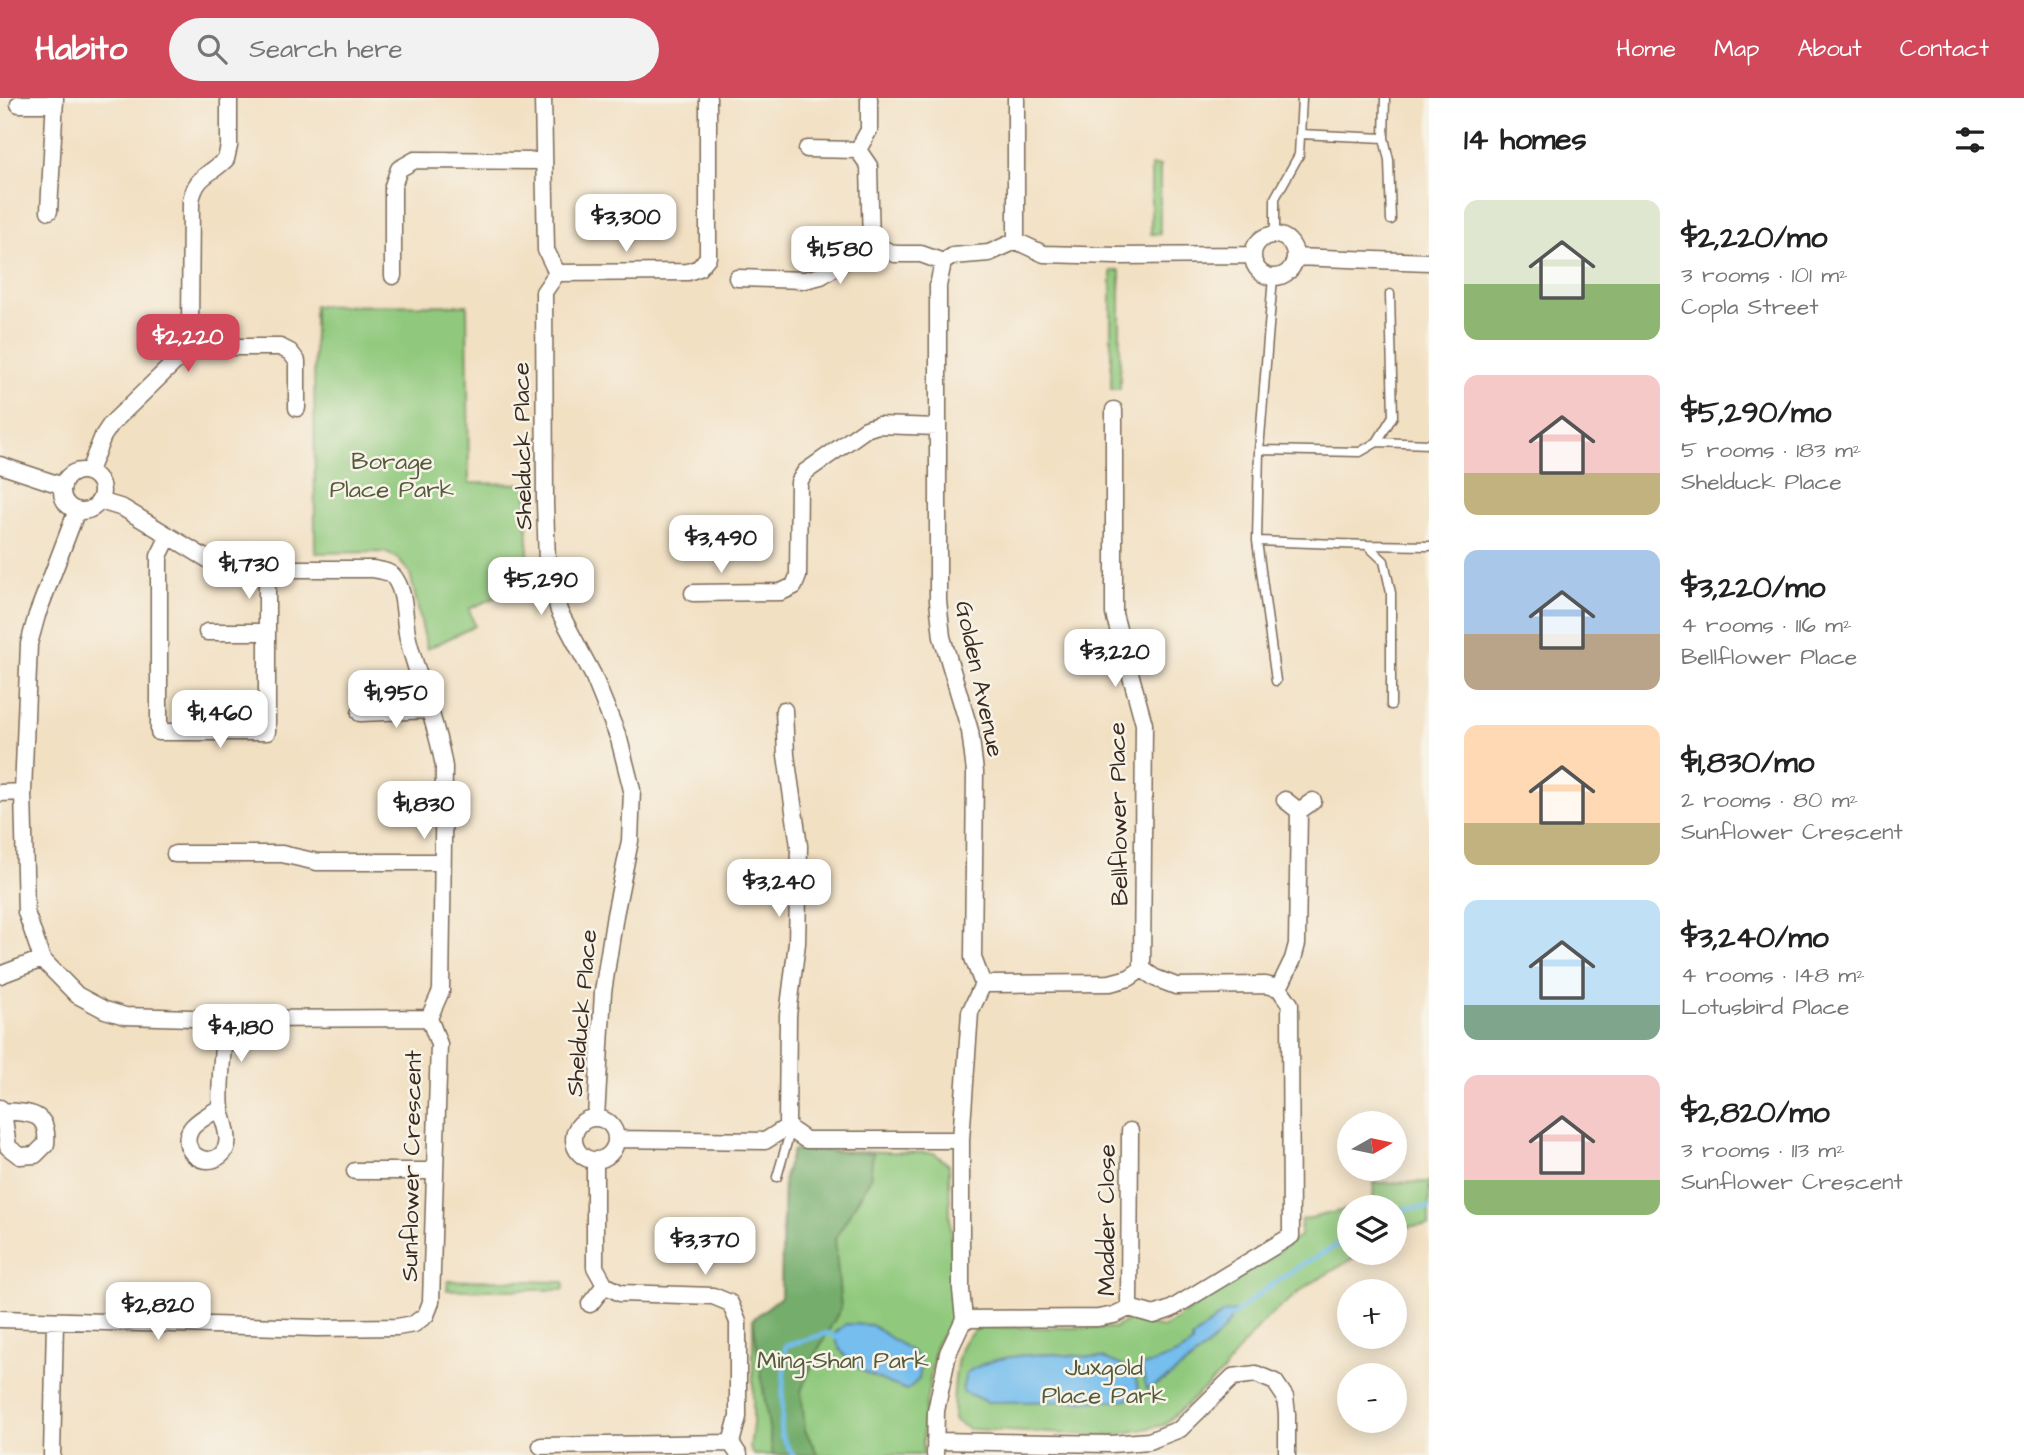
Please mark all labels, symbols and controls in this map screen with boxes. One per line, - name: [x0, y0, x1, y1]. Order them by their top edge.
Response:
- search box: [169, 18, 659, 81]
- text: Habito: [35, 26, 127, 72]
- icon: search: [193, 30, 231, 68]
- text: Search here: [249, 31, 403, 67]
- text: Home: [1616, 32, 1676, 66]
- text: Map: [1714, 32, 1759, 66]
- text: About: [1797, 32, 1862, 66]
- text: Contact: [1900, 32, 1989, 66]
- text: 14 homes: [1464, 119, 1587, 161]
- icon: filters: [1951, 121, 1989, 159]
- pin: $3,300: [569, 194, 683, 254]
- text: $3,300: [591, 201, 661, 233]
- text: $2,220/mo: [1681, 217, 1827, 259]
- pin: $1,580: [783, 226, 897, 286]
- icon: home: [1520, 228, 1604, 312]
- text: $1,580: [807, 233, 873, 265]
- text: 3 rooms · 101 m²: [1681, 259, 1848, 291]
- text: Copla Street: [1681, 291, 1819, 323]
- pin: $2,220: [131, 314, 245, 374]
- text: $2,220: [153, 321, 223, 353]
- street label: Shelduck Place: [505, 362, 541, 530]
- text: $5,290/mo: [1681, 392, 1831, 434]
- icon: home: [1520, 403, 1604, 487]
- text: 5 rooms · 183 m²: [1681, 434, 1861, 466]
- park label: Borage Place Park: [330, 445, 455, 507]
- text: Shelduck Place: [1681, 466, 1842, 498]
- pin: $3,490: [664, 516, 778, 575]
- text: $3,490: [685, 522, 757, 554]
- pin: $1,730: [192, 542, 306, 601]
- text: $1,730: [219, 548, 279, 580]
- pin: $5,290: [484, 558, 598, 617]
- text: $5,290: [504, 564, 578, 596]
- text: $3,220/mo: [1681, 567, 1825, 609]
- icon: home: [1520, 578, 1604, 662]
- street label: Golden Avenue: [946, 598, 1012, 760]
- text: 4 rooms · 116 m²: [1681, 609, 1852, 641]
- pin: $3,220: [1058, 630, 1172, 689]
- text: $3,220: [1080, 636, 1150, 668]
- text: Bellflower Place: [1681, 641, 1857, 673]
- pin: $1,950: [339, 670, 453, 730]
- text: $1,950: [364, 677, 428, 709]
- pin: $1,460: [163, 690, 277, 750]
- text: $1,460: [188, 697, 252, 729]
- street label: Bellflower Place: [1100, 722, 1138, 906]
- text: $1,830/mo: [1681, 742, 1814, 784]
- icon: home: [1520, 753, 1604, 837]
- pin: $1,830: [367, 782, 481, 841]
- text: 2 rooms · 80 m²: [1681, 784, 1858, 816]
- text: $1,830: [394, 788, 454, 820]
- text: Sunflower Crescent: [1681, 816, 1903, 848]
- pin: $3,240: [722, 860, 836, 919]
- text: $3,240: [743, 866, 815, 898]
- text: $3,240/mo: [1681, 917, 1829, 959]
- street label: Shelduck Place: [558, 928, 606, 1098]
- icon: home: [1520, 928, 1604, 1012]
- text: 4 rooms · 148 m²: [1681, 959, 1865, 991]
- text: Lotusbird Place: [1681, 991, 1849, 1023]
- pin: $4,180: [184, 1004, 298, 1064]
- text: $4,180: [209, 1011, 273, 1043]
- street label: Sunflower Crescent: [393, 1050, 431, 1282]
- text: $2,820/mo: [1681, 1092, 1830, 1134]
- icon: home: [1520, 1103, 1604, 1187]
- north arrow: [1337, 1111, 1407, 1181]
- map controls: [1337, 1111, 1407, 1433]
- text: 3 rooms · 113 m²: [1681, 1134, 1845, 1166]
- street label: Madder Close: [1090, 1144, 1124, 1296]
- text: Sunflower Crescent: [1681, 1166, 1903, 1198]
- button: layers: [1337, 1195, 1407, 1265]
- pin: $3,370: [648, 1218, 762, 1277]
- text: $3,370: [671, 1224, 739, 1256]
- button: +: [1337, 1279, 1407, 1349]
- pin: $2,820: [101, 1282, 215, 1342]
- text: $2,820: [122, 1289, 194, 1321]
- park label: Ming-Shan Park: [757, 1344, 929, 1379]
- park label: Juxgold Place Park: [1042, 1351, 1167, 1413]
- button: −: [1337, 1363, 1407, 1433]

